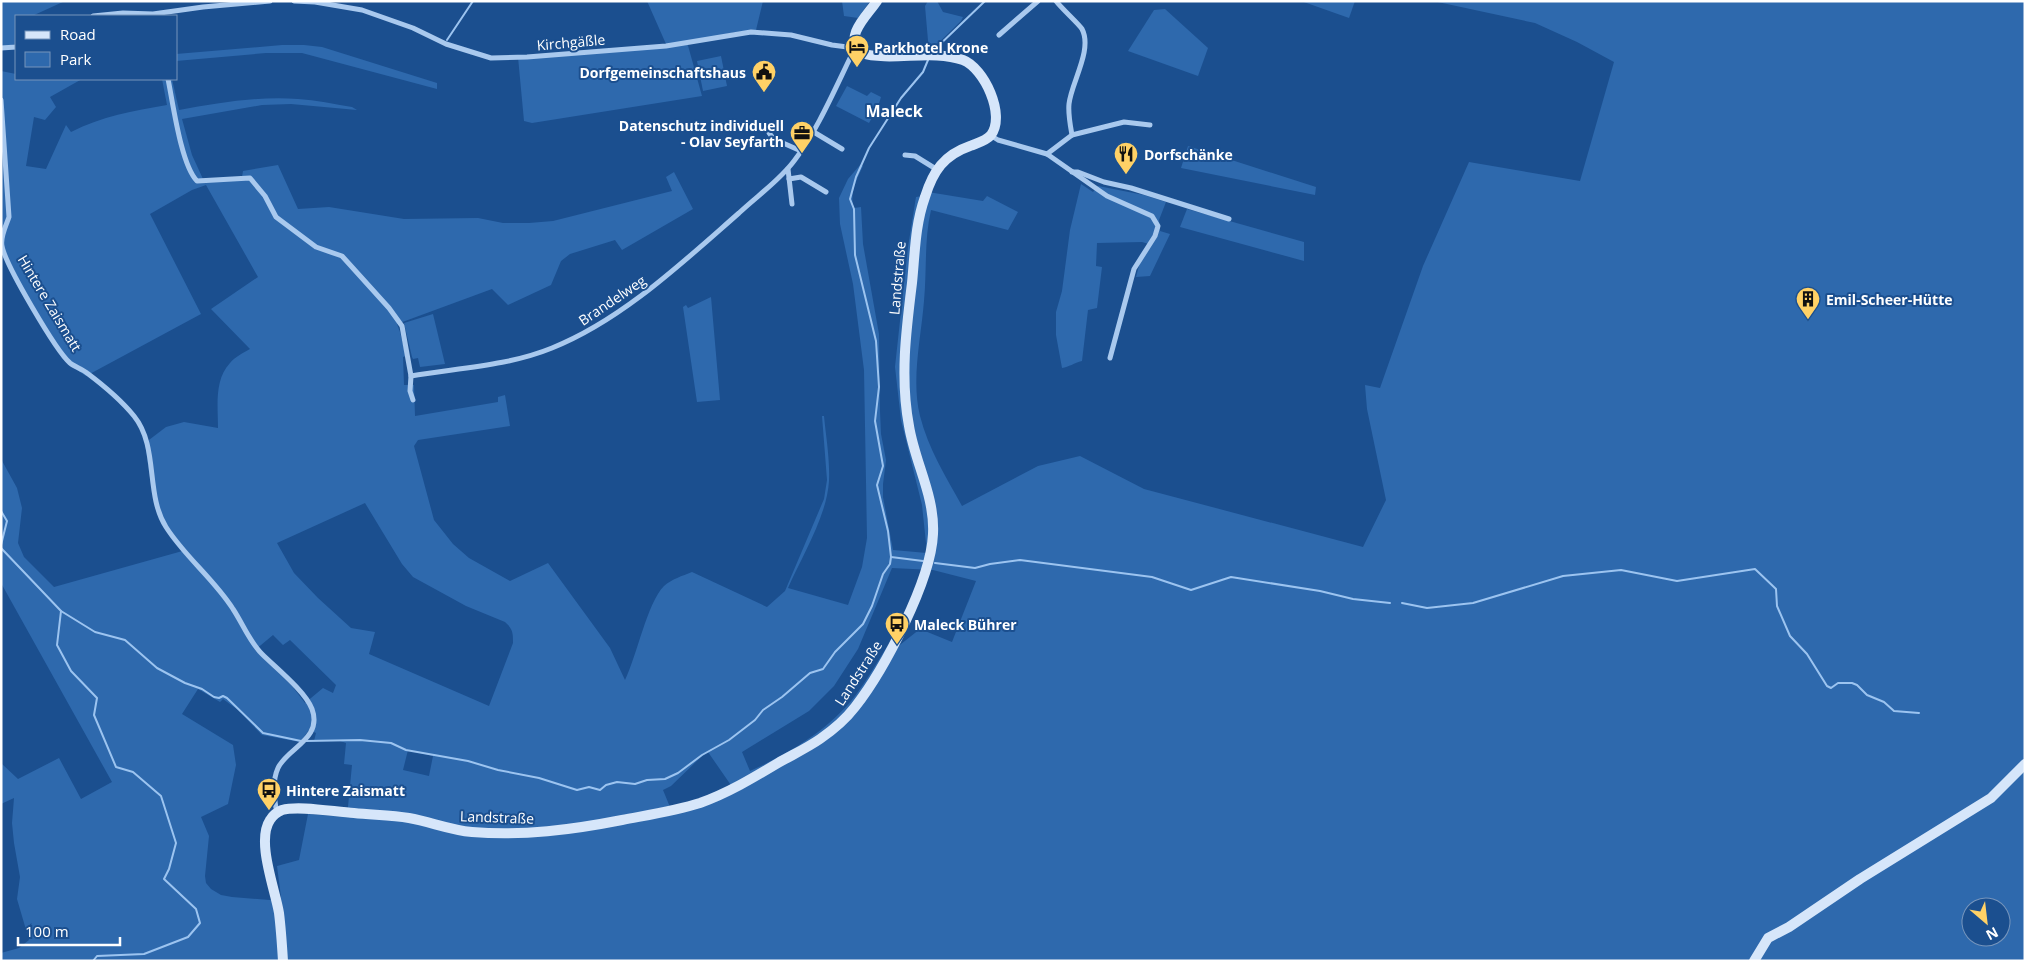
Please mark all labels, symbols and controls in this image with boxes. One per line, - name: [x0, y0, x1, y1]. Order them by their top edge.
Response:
- legend: [15, 15, 178, 80]
- text: Road: [60, 24, 96, 44]
- street label: Kirchgäßle: [536, 30, 606, 54]
- hotel icon: Parkhotel Krone: [844, 34, 870, 68]
- place label: Parkhotel Krone: [874, 38, 988, 57]
- text: Park: [60, 49, 91, 69]
- public building icon: Dorfgemeinschaftshaus: [751, 59, 777, 93]
- place label: Dorfgemeinschaftshaus: [579, 63, 746, 82]
- district label: Maleck: [865, 100, 923, 122]
- place label: Datenschutz individuell - Olav Seyfarth: [619, 116, 784, 151]
- office icon: Datenschutz individuell - Olav Seyfarth: [789, 120, 815, 154]
- restaurant icon: Dorfschänke: [1113, 141, 1139, 175]
- place label: Dorfschänke: [1144, 145, 1233, 164]
- street label: Landstraße: [884, 240, 910, 316]
- street label: Hintere Zaismatt: [14, 251, 86, 355]
- street label: Brandelweg: [575, 270, 650, 330]
- building icon: Emil-Scheer-Hütte: [1795, 286, 1821, 320]
- place label: Emil-Scheer-Hütte: [1826, 290, 1953, 309]
- bus stop icon: Maleck Bührer: [884, 611, 910, 645]
- place label: Maleck Bührer: [914, 615, 1017, 634]
- street label: Landstraße: [830, 637, 886, 709]
- bus stop icon: Hintere Zaismatt: [256, 777, 282, 811]
- place label: Hintere Zaismatt: [286, 781, 405, 800]
- street label: Landstraße: [460, 806, 534, 828]
- north arrow: [1961, 897, 2011, 947]
- scale bar: [18, 914, 120, 946]
- text: 100 m: [25, 921, 69, 941]
- text: N: [1983, 923, 2002, 945]

